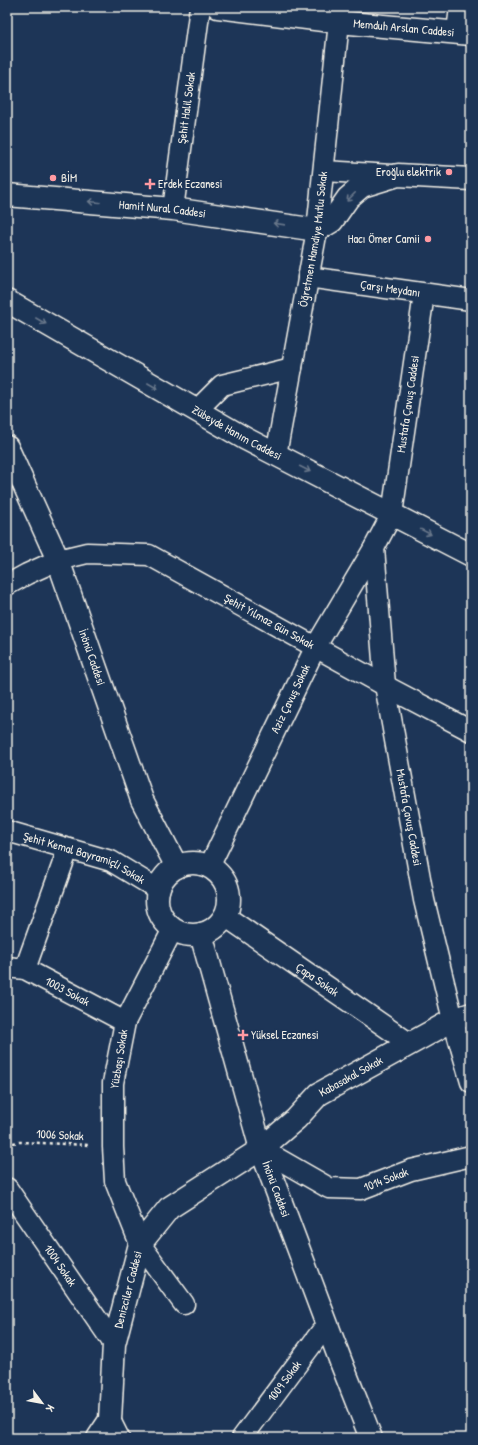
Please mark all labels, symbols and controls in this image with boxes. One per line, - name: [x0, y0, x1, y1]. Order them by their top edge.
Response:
- street label: Memduh Arslan Caddesi: [353, 14, 455, 40]
- street label: Şehit Halil Sokak: [173, 71, 199, 145]
- place label: Eroğlu elektrik: [376, 163, 441, 180]
- marker: Eroğlu elektrik: [444, 167, 454, 177]
- place label: BİM: [61, 169, 77, 186]
- street label: Öğretmen Hamdiye Mutlu Sokak: [294, 170, 331, 308]
- marker: BİM: [48, 173, 58, 183]
- place label: Erdek Eczanesi: [158, 175, 222, 192]
- marker: Erdek Eczanesi: [145, 179, 155, 189]
- one-way arrow: [346, 191, 356, 201]
- street label: Hamit Nural Caddesi: [118, 195, 207, 222]
- one-way arrow: [88, 199, 101, 206]
- one-way arrow: [273, 220, 286, 228]
- place label: Hacı Ömer Camii: [348, 230, 420, 247]
- marker: Hacı Ömer Camii: [423, 234, 433, 244]
- street label: Çarşı Meydanı: [359, 275, 421, 301]
- one-way arrow: [35, 317, 47, 325]
- street label: Mustafa Çavuş Caddesi: [392, 354, 423, 454]
- one-way arrow: [147, 382, 159, 390]
- street label: Zübeyde Hanım Caddesi: [189, 401, 285, 464]
- one-way arrow: [298, 466, 310, 474]
- one-way arrow: [420, 529, 432, 536]
- street label: Şehit Yılmaz Gün Sokak: [221, 589, 318, 653]
- street label: İnönü Caddesi: [75, 626, 110, 688]
- street label: Aziz Çavuş Sokak: [266, 661, 314, 736]
- street label: Mustafa Çavuş Caddesi: [392, 767, 427, 867]
- street label: Şehit Kemal Bayramiçli Sokak: [21, 827, 149, 888]
- street label: Çapa Sokak: [292, 958, 342, 1000]
- street label: 1003 Sokak: [42, 972, 93, 1010]
- place label: Yüksel Eczanesi: [251, 1026, 319, 1043]
- street label: Yüzbaşı Sokak: [105, 1028, 132, 1090]
- marker: Yüksel Eczanesi: [238, 1030, 248, 1040]
- street label: Kabasakal Sokak: [316, 1051, 386, 1101]
- street label: 1006 Sokak: [36, 1125, 84, 1144]
- street label: İnönü Caddesi: [258, 1158, 295, 1219]
- street label: 1014 Sokak: [361, 1163, 410, 1195]
- street label: 1004 Sokak: [40, 1241, 81, 1290]
- street label: Denizciler Caddesi: [109, 1249, 146, 1330]
- street label: 1009 Sokak: [263, 1357, 305, 1405]
- north arrow: [22, 1383, 62, 1423]
- text: K: [43, 1402, 58, 1415]

